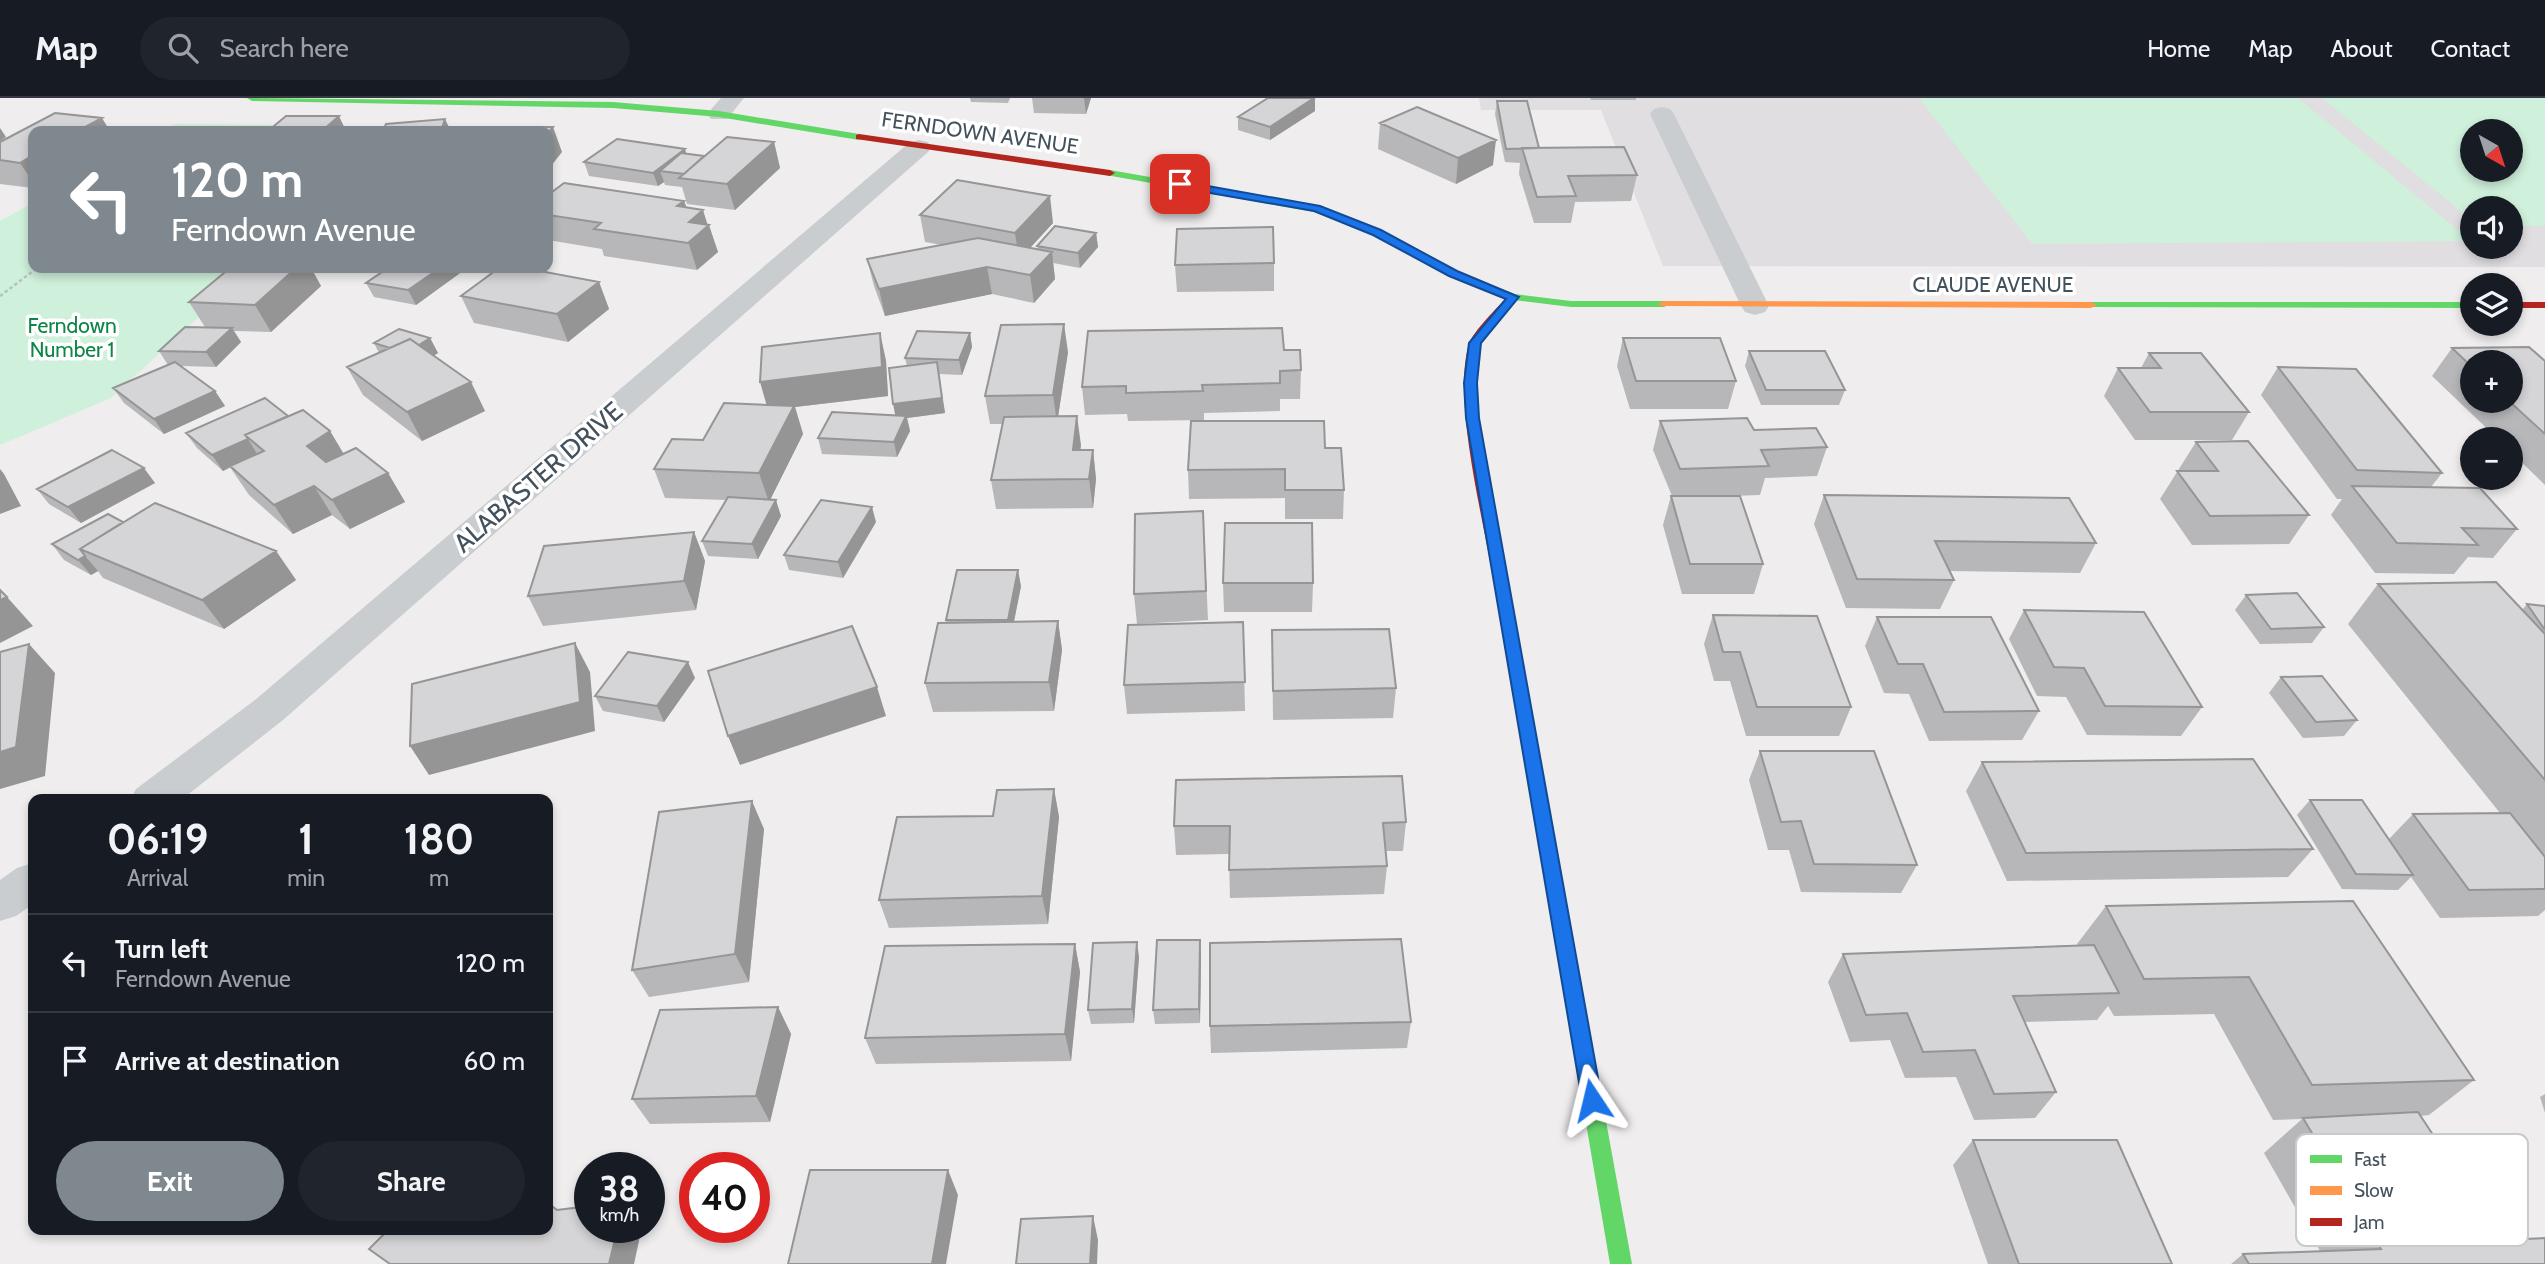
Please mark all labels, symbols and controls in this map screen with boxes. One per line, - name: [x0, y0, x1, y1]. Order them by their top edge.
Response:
- search box: [140, 17, 630, 80]
- text: Map: [35, 28, 98, 68]
- icon: search: [164, 29, 202, 67]
- text: Search here: [220, 32, 349, 64]
- text: Home: [2147, 34, 2210, 63]
- text: Map: [2248, 34, 2293, 63]
- text: About: [2331, 34, 2393, 63]
- text: Contact: [2431, 34, 2510, 63]
- street label: FERNDOWN AVENUE: [880, 106, 1080, 159]
- north arrow: [2460, 119, 2524, 182]
- map controls: [2460, 119, 2523, 490]
- text: 120 m: [171, 150, 303, 209]
- icon: left: [56, 154, 147, 245]
- pin: [1150, 154, 1210, 214]
- icon: arrive: [1161, 165, 1199, 203]
- button: sound: [2460, 196, 2523, 259]
- text: Ferndown Avenue: [171, 210, 416, 249]
- street label: CLAUDE AVENUE: [1913, 272, 2073, 297]
- button: layers: [2460, 273, 2523, 336]
- park label: Ferndown Number 1: [27, 313, 117, 362]
- button: +: [2460, 350, 2523, 413]
- street label: ALABASTER DRIVE: [447, 395, 629, 559]
- button: −: [2460, 427, 2523, 490]
- text: 06:19: [107, 813, 208, 865]
- text: 1: [298, 813, 314, 865]
- text: 180: [404, 813, 474, 865]
- text: Arrival: [127, 864, 188, 892]
- text: min: [287, 864, 325, 892]
- text: m: [429, 864, 449, 892]
- text: Turn left: [115, 933, 208, 965]
- icon: left: [56, 944, 94, 982]
- text: 120 m: [456, 947, 525, 979]
- text: Ferndown Avenue: [115, 965, 291, 993]
- icon: arrive: [56, 1042, 94, 1080]
- text: Arrive at destination: [115, 1045, 340, 1077]
- text: 60 m: [463, 1045, 525, 1077]
- position arrow: [1555, 1063, 1629, 1137]
- legend: [2296, 1134, 2528, 1246]
- button: Exit: [56, 1141, 284, 1221]
- button: Share: [298, 1141, 525, 1221]
- text: Fast: [2354, 1148, 2387, 1171]
- speed limit sign: 40: [679, 1152, 770, 1243]
- text: 38: [599, 1167, 640, 1210]
- text: Slow: [2354, 1179, 2394, 1202]
- text: km/h: [600, 1204, 639, 1226]
- text: Jam: [2353, 1211, 2384, 1234]

